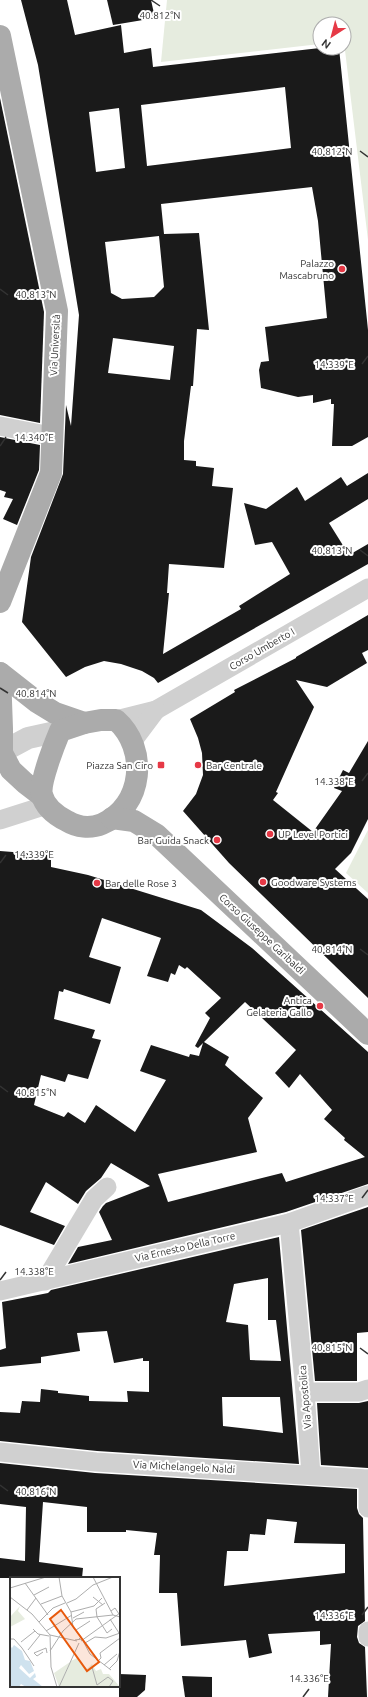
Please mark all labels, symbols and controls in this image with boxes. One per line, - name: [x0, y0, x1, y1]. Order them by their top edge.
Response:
- text: 40.812°N: [139, 10, 181, 21]
- north arrow: [312, 16, 352, 56]
- text: N: [319, 37, 333, 51]
- text: 40.812°N: [311, 146, 353, 157]
- place label: Palazzo Mascabruno: [279, 258, 334, 281]
- marker: Palazzo Mascabruno: [337, 264, 347, 274]
- text: 40.813°N: [15, 289, 57, 300]
- street label: Via Università: [48, 314, 62, 376]
- text: 14.339°E: [314, 359, 354, 370]
- text: 14.340°E: [14, 432, 54, 443]
- text: 40.813°N: [311, 545, 353, 556]
- street label: Corso Umberto I: [227, 626, 297, 672]
- text: 40.814°N: [15, 688, 57, 699]
- place label: Piazza San Ciro: [86, 760, 153, 771]
- marker: Piazza San Ciro: [156, 760, 166, 770]
- marker: Bar Centrale: [193, 760, 203, 770]
- place label: Bar Centrale: [206, 760, 262, 771]
- text: 14.338°E: [314, 776, 354, 787]
- marker: UP Level Portici: [265, 829, 275, 839]
- place label: UP Level Portici: [278, 829, 348, 840]
- place label: Bar Guida Snack: [138, 835, 209, 846]
- marker: Bar Guida Snack: [212, 835, 222, 845]
- text: 14.339°E: [14, 849, 54, 860]
- marker: Goodware Systems: [258, 877, 268, 887]
- place label: Goodware Systems: [271, 877, 356, 888]
- marker: Bar delle Rose 3: [92, 878, 102, 888]
- place label: Bar delle Rose 3: [105, 878, 177, 889]
- street label: Corso Giuseppe Garibaldi: [217, 892, 307, 976]
- text: 40.814°N: [311, 944, 353, 955]
- place label: Antica Gelateria Gallo: [246, 995, 312, 1018]
- marker: Antica Gelateria Gallo: [315, 1001, 325, 1011]
- text: 40.815°N: [15, 1087, 57, 1098]
- text: 14.337°E: [314, 1193, 354, 1204]
- street label: Via Ernesto Della Torre: [134, 1230, 236, 1264]
- text: 14.338°E: [14, 1266, 54, 1277]
- text: 40.815°N: [311, 1342, 353, 1353]
- street label: Via Apostolica: [297, 1365, 313, 1429]
- street label: Via Michelangelo Naldi: [133, 1459, 235, 1475]
- text: 40.816°N: [15, 1486, 57, 1497]
- inset map: [10, 1577, 120, 1687]
- text: 14.336°E: [314, 1610, 354, 1621]
- text: 14.336°E: [289, 1673, 329, 1684]

